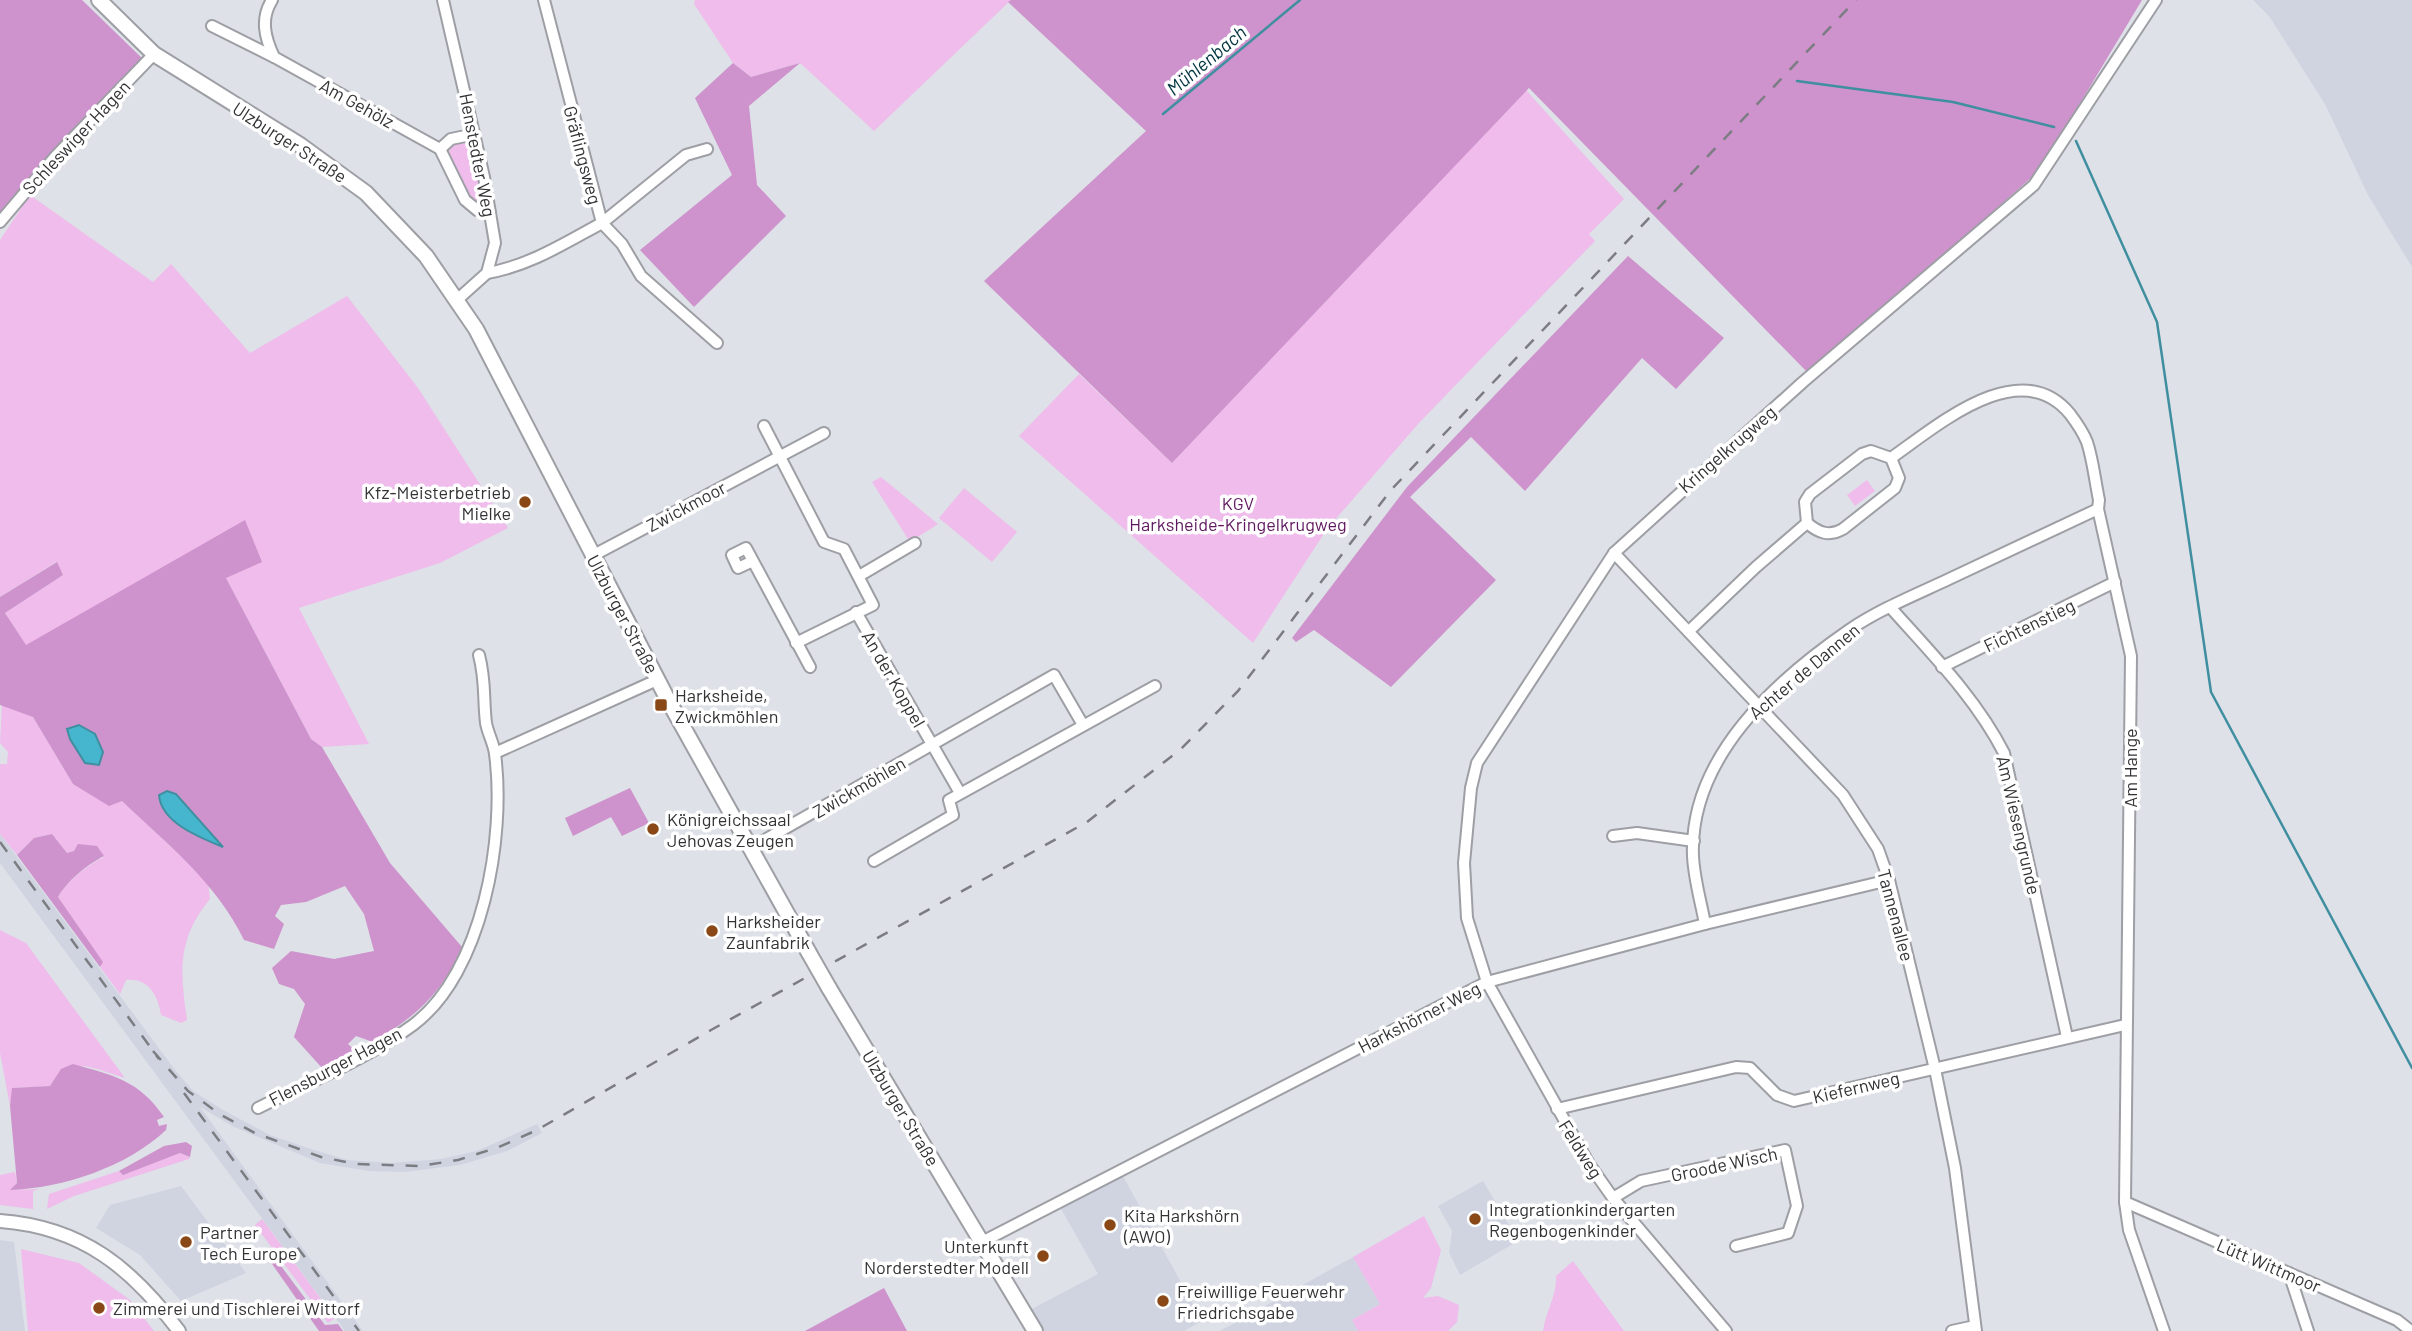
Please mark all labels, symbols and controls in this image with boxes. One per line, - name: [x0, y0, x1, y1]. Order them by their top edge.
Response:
- water label: Mühlenbach: [1162, 20, 1250, 100]
- street label: Am Gehölz: [316, 74, 398, 132]
- street label: Schleswiger Hagen: [17, 75, 135, 199]
- street label: Henstedter Weg: [455, 91, 501, 219]
- street label: Ulzburger Straße: [229, 97, 351, 187]
- street label: Gräflingsweg: [559, 103, 607, 207]
- street label: Kringelkrugweg: [1674, 401, 1780, 497]
- street label: Zwickmoor: [643, 476, 730, 536]
- place label: Kfz-Meisterbetrieb Mielke: [364, 481, 511, 524]
- park label: KGV Harksheide-Kringelkrugweg: [1129, 492, 1347, 535]
- marker: Kfz-Meisterbetrieb Mielke: [517, 494, 533, 510]
- street label: Ulzburger Straße: [582, 551, 664, 677]
- street label: Fichtenstieg: [1980, 594, 2078, 656]
- street label: Achter de Dannen: [1744, 618, 1864, 724]
- street label: An der Koppel: [858, 627, 930, 731]
- place label: Harksheide, Zwickmöhlen: [675, 684, 778, 727]
- marker: Harksheide, Zwickmöhlen: [653, 697, 669, 713]
- street label: Am Hange: [2119, 728, 2141, 808]
- street label: Zwickmöhlen: [809, 752, 909, 822]
- street label: Am Wiesengrunde: [1992, 753, 2046, 897]
- place label: Königreichssaal Jehovas Zeugen: [667, 808, 794, 851]
- marker: Königreichssaal Jehovas Zeugen: [645, 821, 661, 837]
- street label: Tannenallee: [1873, 867, 1919, 963]
- place label: Harksheider Zaunfabrik: [726, 910, 821, 953]
- marker: Harksheider Zaunfabrik: [704, 923, 720, 939]
- street label: Harkshörner Weg: [1354, 977, 1484, 1057]
- street label: Flensburger Hagen: [265, 1022, 405, 1110]
- street label: Ulzburger Straße: [858, 1046, 944, 1170]
- street label: Kiefernweg: [1811, 1066, 1901, 1108]
- street label: Feldweg: [1554, 1116, 1608, 1182]
- street label: Groode Wisch: [1669, 1142, 1779, 1186]
- place label: Integrationkindergarten Regenbogenkinder: [1489, 1198, 1675, 1241]
- place label: Kita Harkshörn (AWO): [1123, 1204, 1240, 1247]
- marker: Integrationkindergarten Regenbogenkinder: [1467, 1211, 1483, 1227]
- marker: Kita Harkshörn (AWO): [1102, 1217, 1118, 1233]
- place label: Partner Tech Europe: [200, 1221, 297, 1264]
- street label: Lütt Wittmoor: [2214, 1233, 2325, 1297]
- marker: Partner Tech Europe: [178, 1234, 194, 1250]
- place label: Unterkunft Norderstedter Modell: [864, 1235, 1029, 1278]
- marker: Unterkunft Norderstedter Modell: [1035, 1248, 1051, 1264]
- place label: Freiwillige Feuerwehr Friedrichsgabe: [1177, 1280, 1345, 1323]
- marker: Freiwillige Feuerwehr Friedrichsgabe: [1155, 1293, 1171, 1309]
- place label: Zimmerei und Tischlerei Wittorf: [113, 1297, 360, 1319]
- marker: Zimmerei und Tischlerei Wittorf: [91, 1300, 107, 1316]

